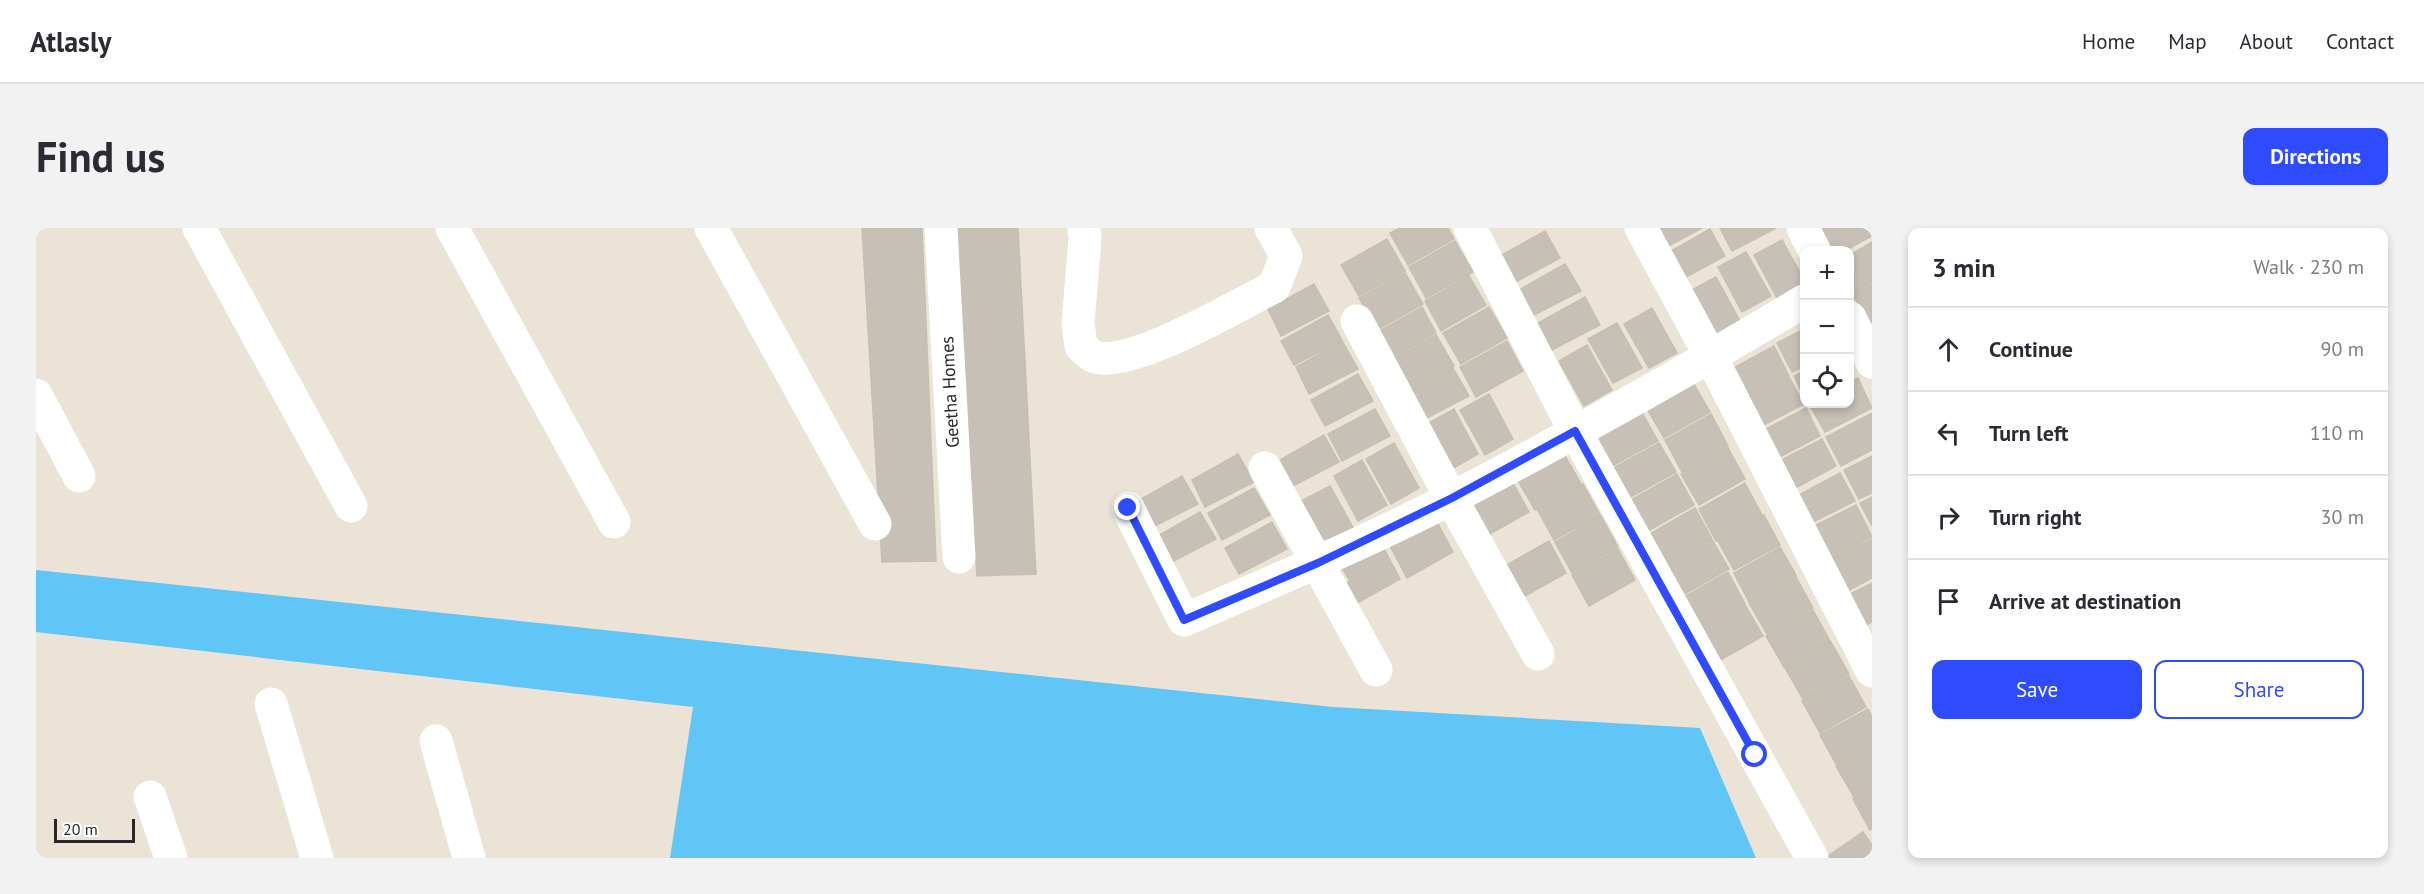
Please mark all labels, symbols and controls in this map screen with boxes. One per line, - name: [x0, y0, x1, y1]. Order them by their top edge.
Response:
- text: Atlasly: [30, 23, 112, 60]
- text: Home: [2082, 28, 2135, 55]
- text: Map: [2168, 28, 2207, 55]
- text: About: [2240, 28, 2293, 55]
- text: Contact: [2326, 28, 2394, 55]
- button: Directions: [2243, 128, 2388, 185]
- text: Find us: [36, 129, 165, 184]
- map controls: [1800, 246, 1854, 408]
- button: +: [1800, 246, 1854, 300]
- text: 3 min: [1932, 251, 1995, 284]
- text: Walk · 230 m: [2253, 254, 2364, 280]
- button: −: [1800, 300, 1854, 354]
- icon: ahead: [1932, 333, 1965, 366]
- text: Continue: [1989, 335, 2073, 363]
- street label: Geetha Homes: [935, 336, 964, 448]
- text: 90 m: [2321, 336, 2364, 362]
- button: locate: [1800, 354, 1854, 408]
- icon: left: [1932, 417, 1965, 450]
- text: Turn left: [1989, 419, 2069, 447]
- text: 110 m: [2310, 420, 2364, 446]
- route end: [1114, 494, 1140, 520]
- icon: right: [1932, 501, 1965, 534]
- text: Turn right: [1989, 503, 2081, 531]
- text: 30 m: [2321, 504, 2364, 530]
- icon: arrive: [1932, 585, 1965, 618]
- text: Arrive at destination: [1989, 587, 2181, 615]
- button: Save: [1932, 660, 2142, 719]
- button: Share: [2154, 660, 2364, 719]
- route start: [1741, 741, 1767, 767]
- scale bar: [54, 816, 135, 844]
- text: 20 m: [63, 819, 98, 839]

